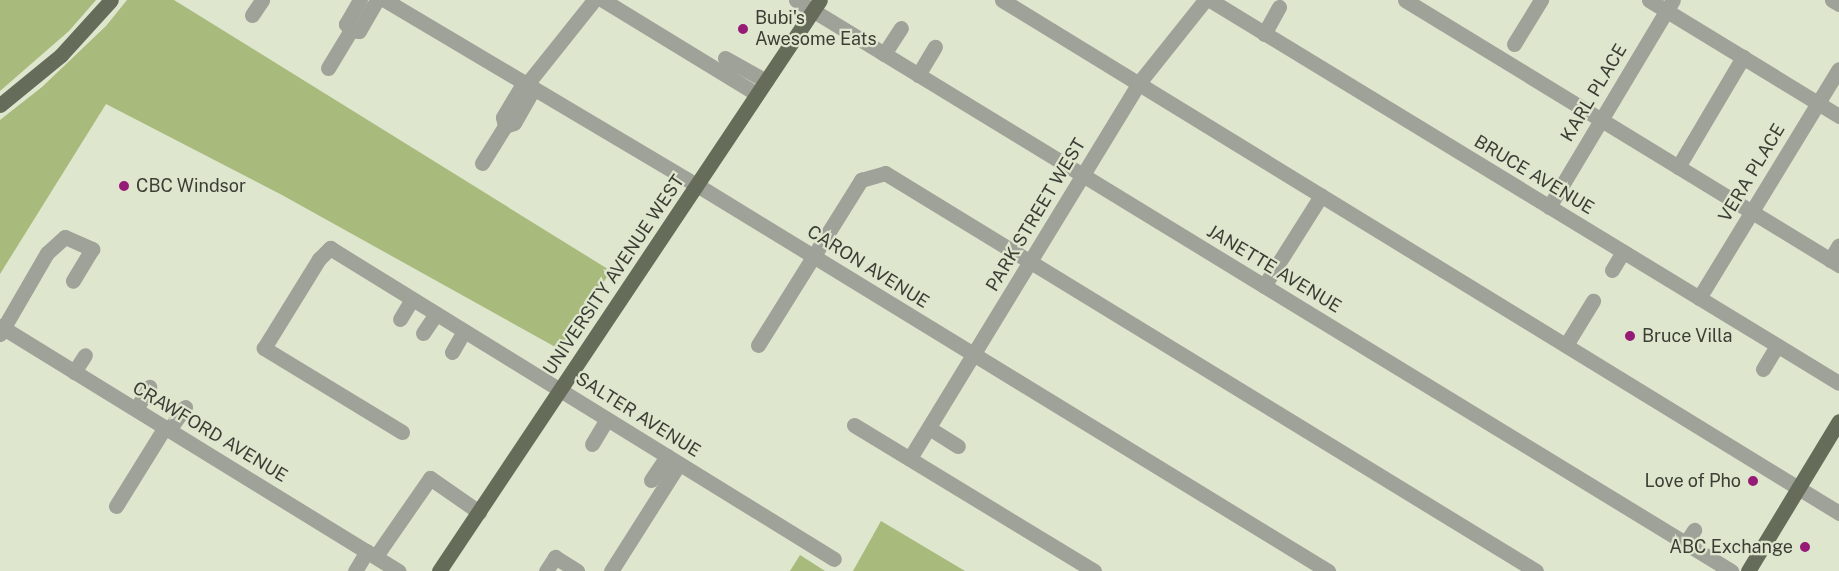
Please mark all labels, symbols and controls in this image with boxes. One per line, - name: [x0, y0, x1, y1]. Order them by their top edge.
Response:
- place label: Bubi's Awesome Eats: [755, 8, 877, 50]
- marker: Bubi's Awesome Eats: [736, 22, 750, 36]
- street label: KARL PLACE: [1556, 40, 1632, 146]
- street label: VERA PLACE: [1714, 120, 1790, 226]
- street label: BRUCE AVENUE: [1470, 131, 1598, 219]
- street label: PARK STREET WEST: [982, 134, 1090, 296]
- street label: UNIVERSITY AVENUE WEST: [539, 171, 689, 379]
- place label: CBC Windsor: [136, 175, 246, 197]
- marker: CBC Windsor: [117, 179, 131, 193]
- street label: JANETTE AVENUE: [1203, 220, 1345, 318]
- street label: CARON AVENUE: [803, 221, 933, 313]
- place label: Bruce Villa: [1642, 325, 1733, 347]
- marker: Bruce Villa: [1623, 329, 1637, 343]
- street label: SALTER AVENUE: [572, 368, 704, 462]
- street label: CRAWFORD AVENUE: [129, 377, 291, 487]
- place label: Love of Pho: [1644, 470, 1741, 492]
- marker: Love of Pho: [1746, 474, 1760, 488]
- place label: ABC Exchange: [1669, 536, 1793, 558]
- marker: ABC Exchange: [1798, 540, 1812, 554]

